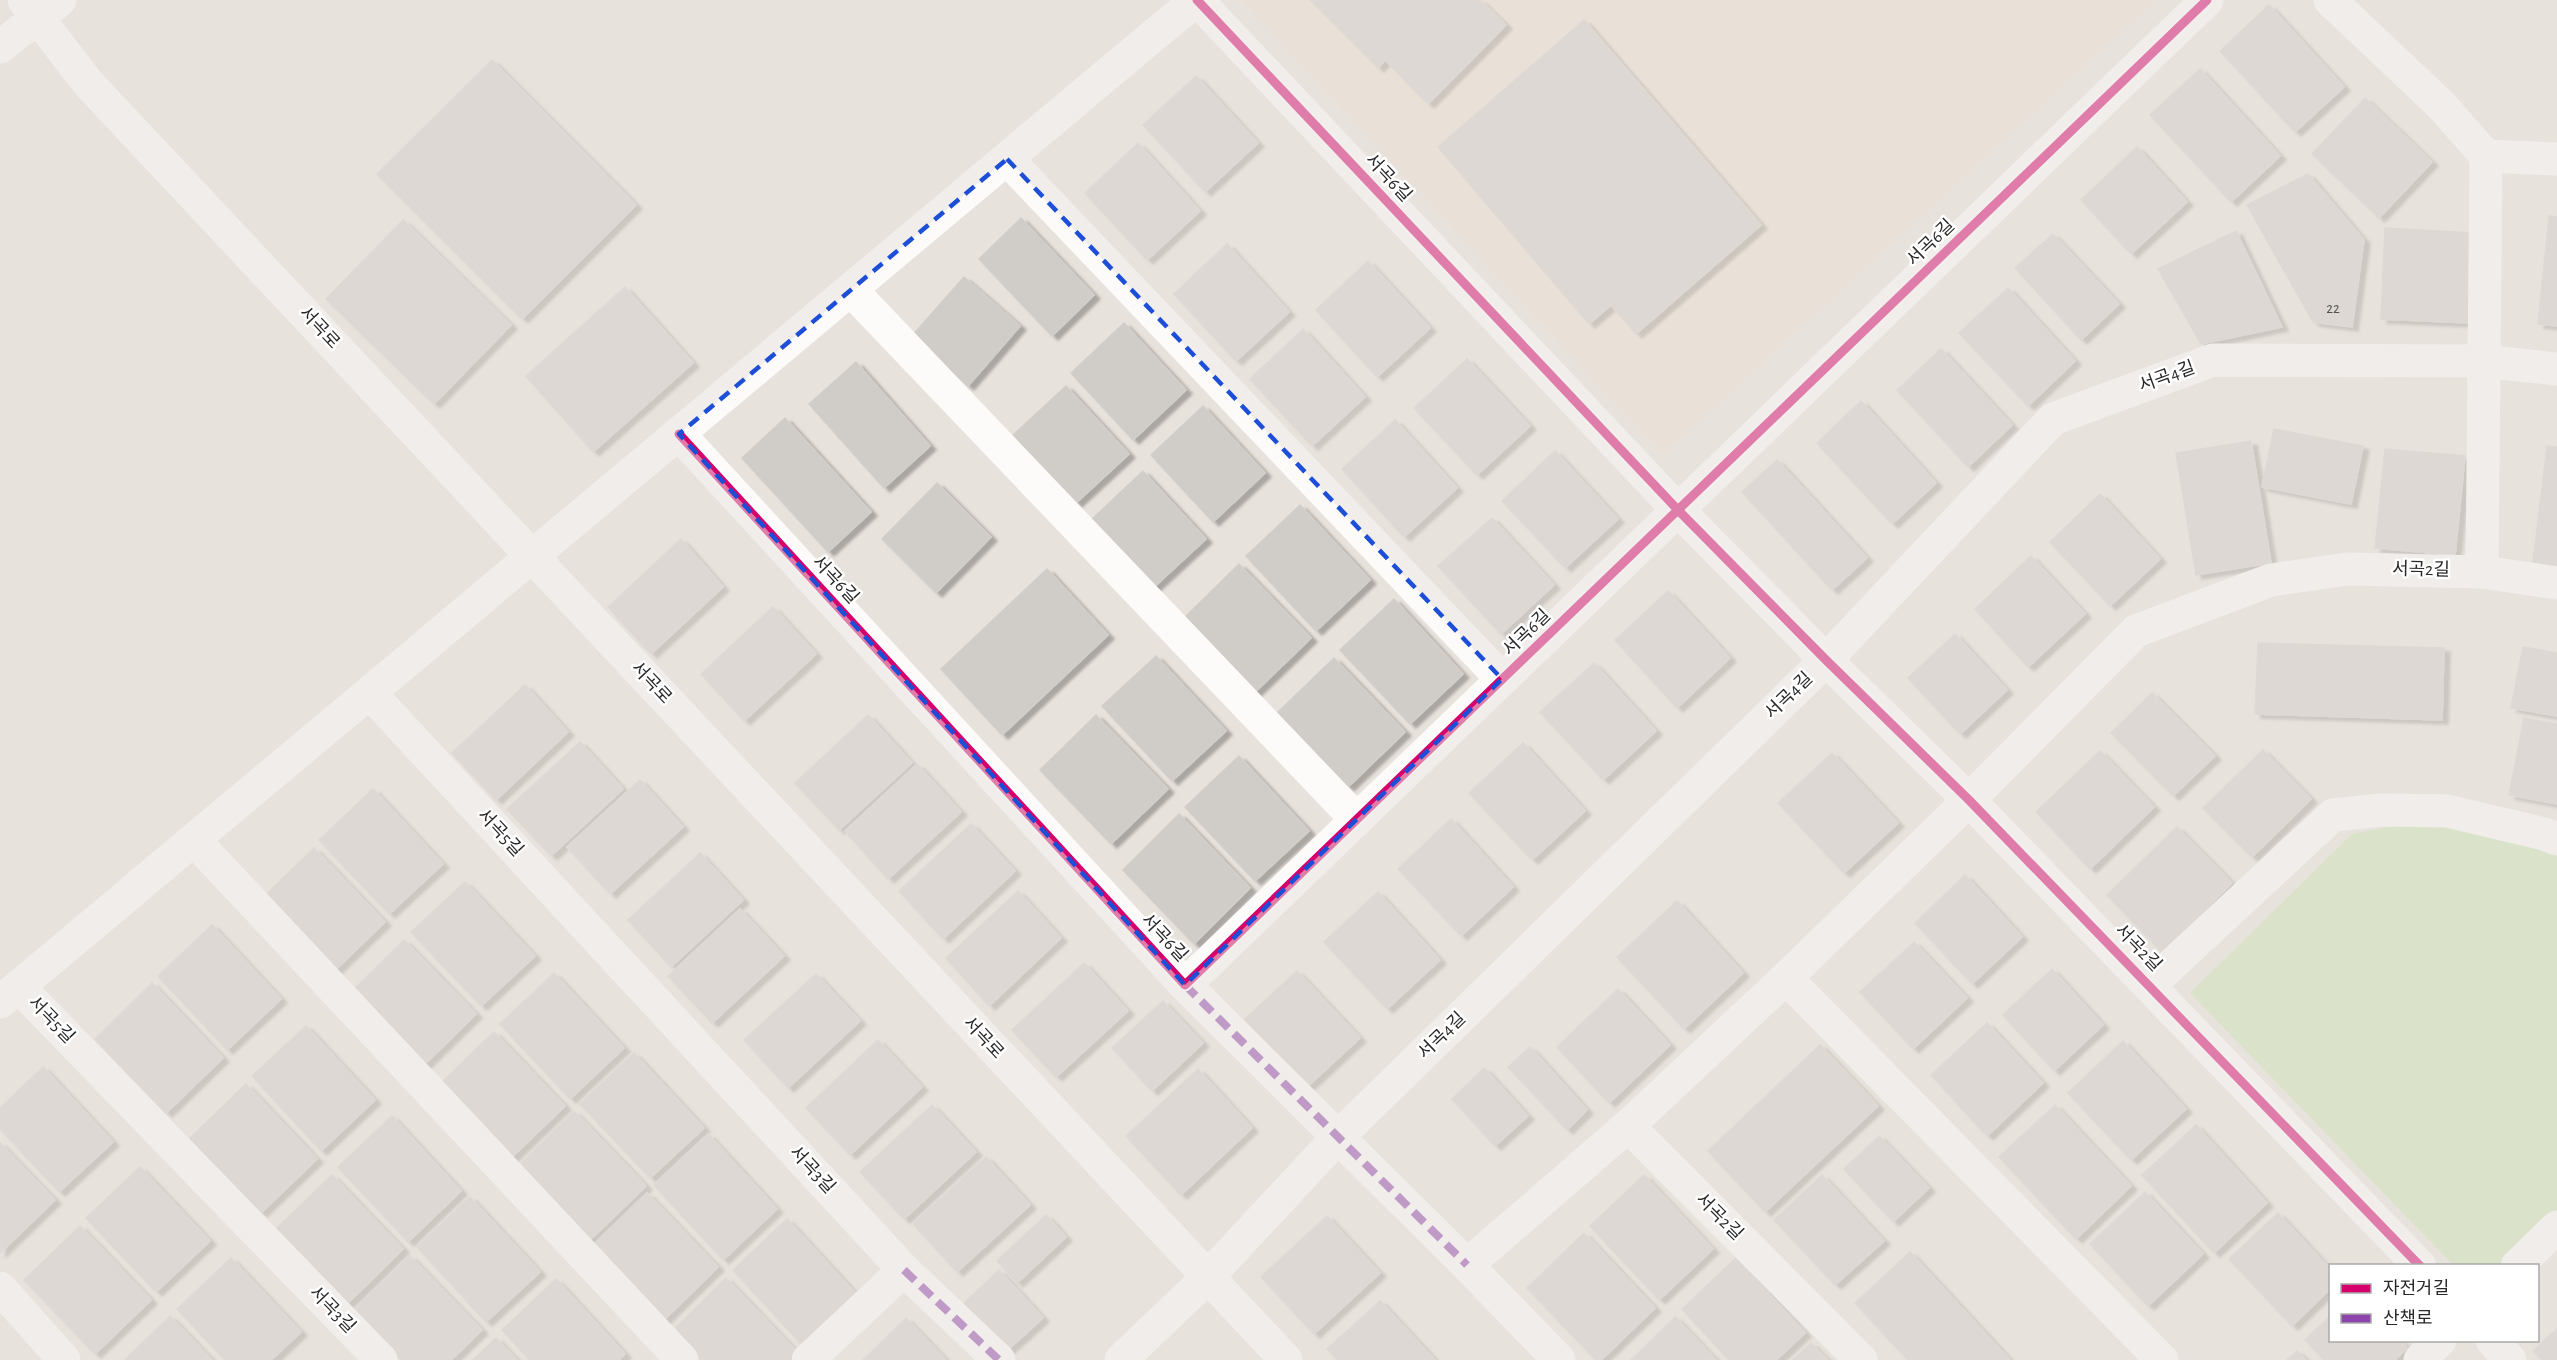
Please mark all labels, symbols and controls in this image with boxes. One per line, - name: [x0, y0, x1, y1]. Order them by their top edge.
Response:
- street label: 서곡6길: [1362, 150, 1415, 205]
- street label: 서곡6길: [1903, 216, 1958, 270]
- house number: 22: [2326, 301, 2340, 316]
- street label: 서곡로: [295, 303, 343, 352]
- street label: 서곡4길: [2136, 358, 2197, 395]
- street label: 서곡6길: [809, 552, 862, 607]
- street label: 서곡2길: [2392, 559, 2450, 580]
- street label: 서곡6길: [1499, 606, 1554, 660]
- street label: 서곡로: [627, 658, 675, 707]
- street label: 서곡4길: [1761, 669, 1816, 723]
- street label: 서곡5길: [474, 805, 527, 860]
- street label: 서곡6길: [1138, 910, 1191, 965]
- street label: 서곡2길: [2111, 920, 2165, 975]
- street label: 서곡5길: [25, 992, 78, 1047]
- street label: 서곡4길: [1414, 1009, 1469, 1063]
- street label: 서곡로: [959, 1013, 1007, 1062]
- street label: 서곡3길: [786, 1142, 839, 1197]
- street label: 서곡2길: [1692, 1189, 1747, 1244]
- legend: [2329, 1264, 2539, 1342]
- text: 자전거길: [2383, 1279, 2449, 1298]
- street label: 서곡3길: [306, 1283, 359, 1337]
- text: 산책로: [2383, 1309, 2433, 1328]

